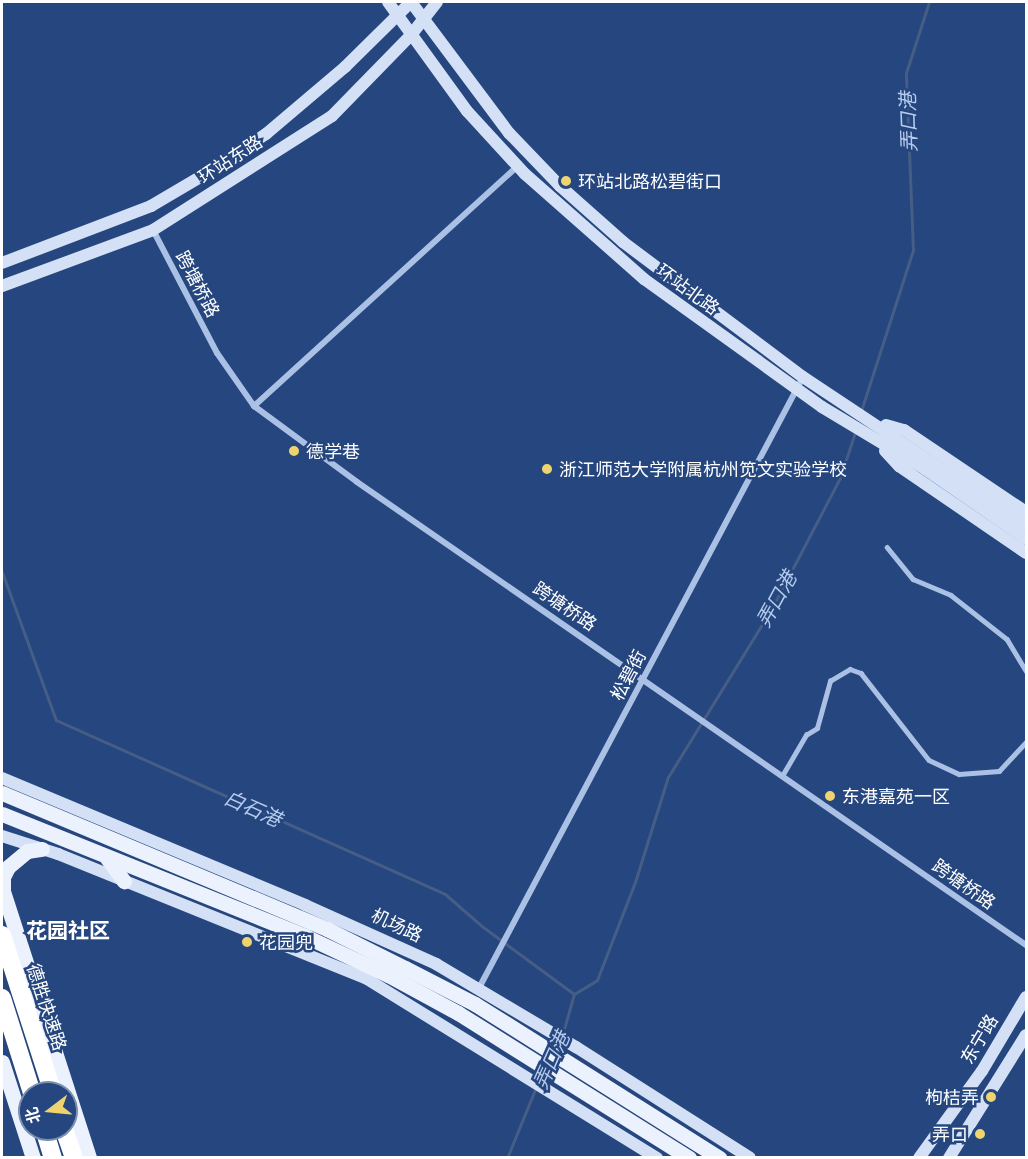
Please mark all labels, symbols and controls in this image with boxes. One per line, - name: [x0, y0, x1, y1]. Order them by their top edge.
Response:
- water label: 弄口港: [895, 92, 921, 152]
- street label: 环站东路: [194, 130, 266, 188]
- place label: 环站北路松碧街口: [578, 170, 722, 192]
- marker: 环站北路松碧街口: [559, 174, 573, 188]
- street label: 跨塘桥路: [172, 247, 224, 321]
- street label: 环站北路: [653, 259, 723, 319]
- place label: 德学巷: [306, 440, 360, 462]
- marker: 德学巷: [287, 444, 301, 458]
- place label: 浙江师范大学附属杭州笕文实验学校: [559, 458, 847, 480]
- marker: 浙江师范大学附属杭州笕文实验学校: [540, 462, 554, 476]
- water label: 弄口港: [751, 567, 801, 631]
- street label: 跨塘桥路: [529, 577, 601, 635]
- street label: 松碧街: [606, 646, 650, 704]
- water label: 白石港: [221, 785, 285, 831]
- place label: 东港嘉苑一区: [842, 785, 950, 807]
- marker: 东港嘉苑一区: [823, 789, 837, 803]
- street label: 跨塘桥路: [928, 855, 1000, 913]
- street label: 机场路: [368, 904, 426, 946]
- district label: 花园社区: [26, 917, 110, 943]
- place label: 花园兜: [259, 931, 313, 953]
- marker: 花园兜: [240, 935, 254, 949]
- street label: 德胜快速路: [23, 961, 71, 1053]
- street label: 东宁路: [956, 1010, 1002, 1068]
- water label: 弄口港: [528, 1028, 574, 1092]
- north arrow: [18, 1081, 78, 1141]
- place label: 枸桔弄: [925, 1086, 979, 1108]
- marker: 枸桔弄: [984, 1090, 998, 1104]
- text: 北: [21, 1105, 43, 1126]
- place label: 弄口: [932, 1123, 968, 1145]
- marker: 弄口: [973, 1127, 987, 1141]

